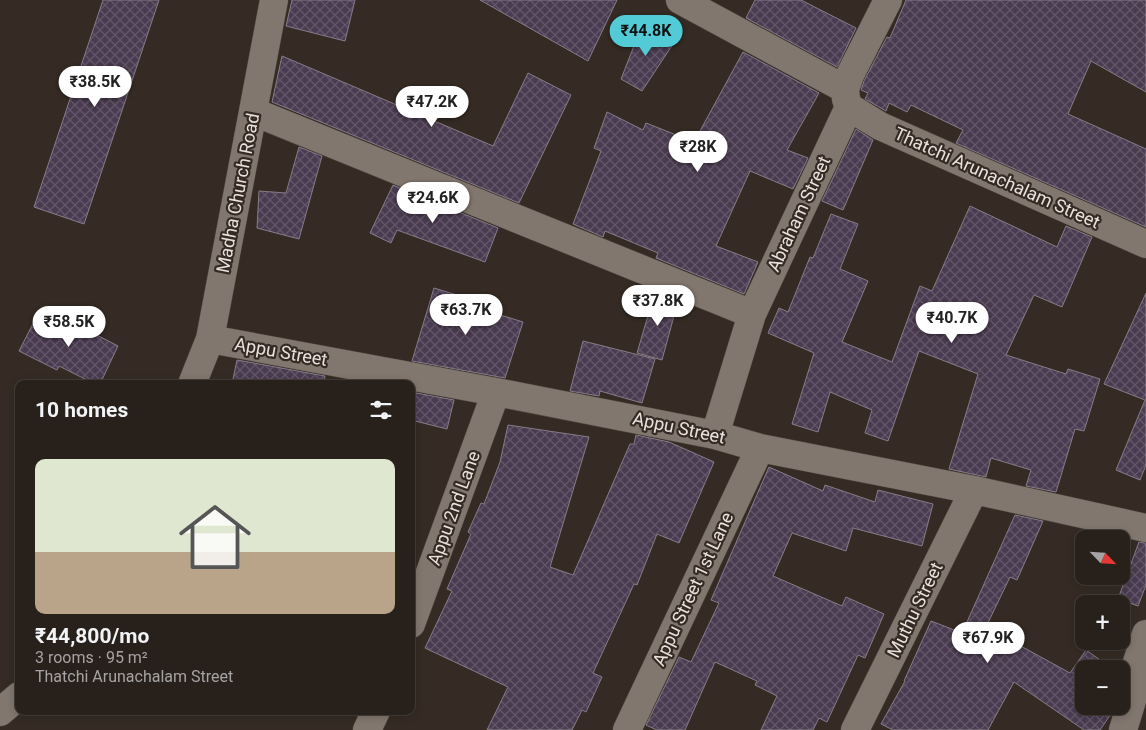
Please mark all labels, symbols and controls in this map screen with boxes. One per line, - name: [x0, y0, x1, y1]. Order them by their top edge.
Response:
- pin: ₹44.8K: [605, 15, 687, 57]
- text: ₹44.8K: [621, 21, 671, 40]
- pin: ₹38.5K: [54, 66, 136, 108]
- text: ₹38.5K: [70, 72, 120, 91]
- pin: ₹47.2K: [391, 86, 473, 128]
- text: ₹47.2K: [407, 92, 457, 111]
- street label: Madha Church Road: [212, 111, 263, 275]
- street label: Thatchi Arunachalam Street: [891, 123, 1103, 233]
- pin: ₹28K: [668, 130, 728, 173]
- text: ₹28K: [680, 137, 716, 156]
- street label: Abraham Street: [763, 153, 834, 275]
- pin: ₹24.6K: [392, 182, 474, 224]
- text: ₹24.6K: [408, 188, 458, 207]
- pin: ₹37.8K: [617, 284, 699, 327]
- text: ₹37.8K: [633, 291, 683, 310]
- pin: ₹63.7K: [425, 294, 507, 336]
- text: ₹63.7K: [441, 300, 491, 319]
- pin: ₹40.7K: [911, 302, 993, 344]
- pin: ₹58.5K: [28, 306, 110, 348]
- text: ₹40.7K: [927, 308, 977, 327]
- text: ₹58.5K: [44, 312, 94, 331]
- street label: Appu Street: [233, 333, 329, 370]
- icon: filters: [367, 396, 395, 424]
- text: 10 homes: [35, 398, 128, 422]
- street label: Appu Street: [631, 407, 727, 448]
- street label: Appu 2nd Lane: [423, 448, 484, 568]
- icon: home: [170, 492, 260, 582]
- street label: Appu Street 1st Lane: [648, 509, 737, 669]
- north arrow: [1075, 530, 1130, 585]
- map controls: [1075, 530, 1130, 715]
- street label: Muthu Street: [882, 559, 947, 661]
- button: +: [1075, 595, 1130, 650]
- pin: ₹67.9K: [947, 622, 1029, 664]
- text: ₹44,800/mo: [35, 624, 149, 648]
- text: ₹67.9K: [963, 628, 1013, 647]
- text: 3 rooms · 95 m²: [35, 648, 148, 667]
- button: −: [1075, 660, 1130, 715]
- text: Thatchi Arunachalam Street: [35, 667, 233, 686]

